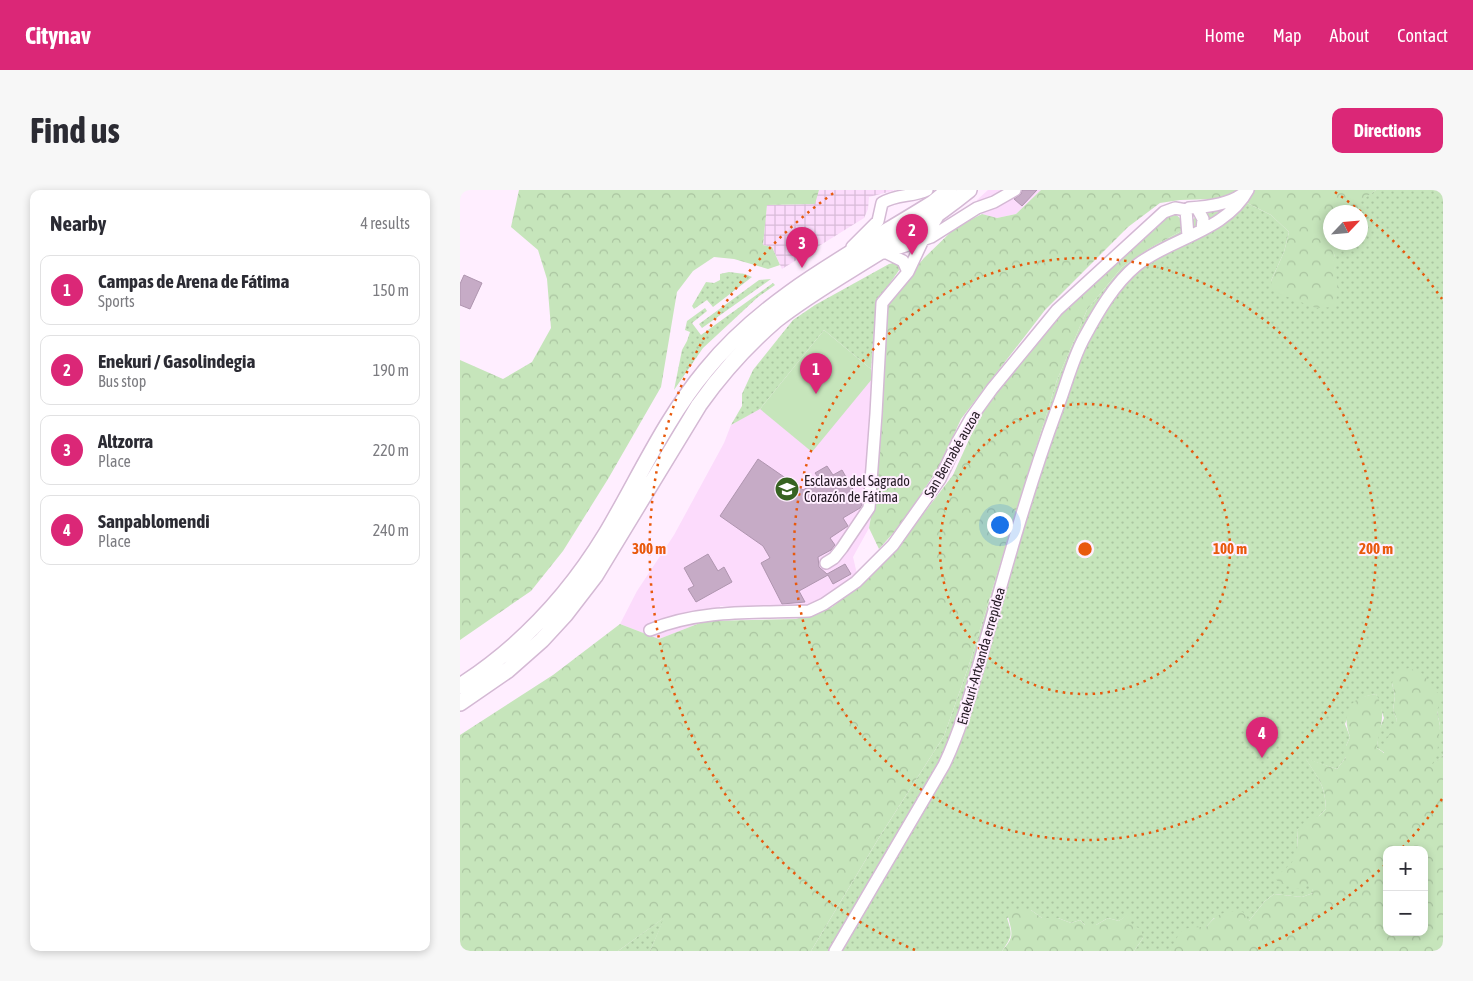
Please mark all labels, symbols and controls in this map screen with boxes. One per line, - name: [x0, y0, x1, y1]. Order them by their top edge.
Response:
- text: Citynav: [25, 22, 91, 49]
- text: Home: [1205, 25, 1245, 46]
- text: Map: [1273, 25, 1302, 46]
- text: About: [1330, 25, 1369, 46]
- text: Contact: [1397, 25, 1448, 46]
- button: Directions: [1332, 108, 1443, 153]
- text: Find us: [30, 110, 120, 150]
- north arrow: [1323, 205, 1368, 250]
- text: Nearby: [50, 211, 106, 235]
- text: 4 results: [360, 214, 410, 232]
- pin: 2: [896, 214, 928, 255]
- pin: 3: [786, 227, 818, 268]
- text: Campas de Arena de Fátima: [98, 270, 289, 292]
- text: 1: [63, 281, 71, 299]
- text: 150 m: [373, 281, 409, 299]
- text: Sports: [98, 292, 135, 310]
- text: Enekuri / Gasolindegia: [98, 350, 255, 372]
- pin: 1: [800, 353, 832, 394]
- text: 2: [63, 361, 71, 379]
- text: 190 m: [373, 361, 409, 379]
- text: Bus stop: [98, 372, 146, 390]
- street label: San Bernabé auzoa: [921, 408, 983, 500]
- text: Altzorra: [98, 430, 153, 452]
- text: 3: [63, 441, 71, 459]
- text: 220 m: [373, 441, 409, 459]
- text: Place: [98, 452, 131, 470]
- place label: Esclavas del Sagrado Corazón de Fátima: [804, 473, 910, 505]
- school or university icon: Esclavas del Sagrado Corazón de Fátima: [774, 476, 800, 502]
- text: Sanpablomendi: [98, 510, 210, 532]
- your location: [987, 512, 1013, 538]
- text: 4: [63, 521, 71, 539]
- text: 240 m: [373, 521, 409, 539]
- text: Place: [98, 532, 131, 550]
- text: 300 m: [632, 540, 666, 557]
- centre of rings: [1076, 540, 1094, 558]
- text: 100 m: [1213, 540, 1247, 557]
- text: 200 m: [1359, 540, 1393, 557]
- street label: Enekuri-Artxanda errepidea: [954, 585, 1008, 727]
- pin: 4: [1246, 717, 1278, 758]
- map controls: [1383, 846, 1428, 936]
- button: +: [1383, 846, 1428, 891]
- button: −: [1383, 891, 1428, 936]

